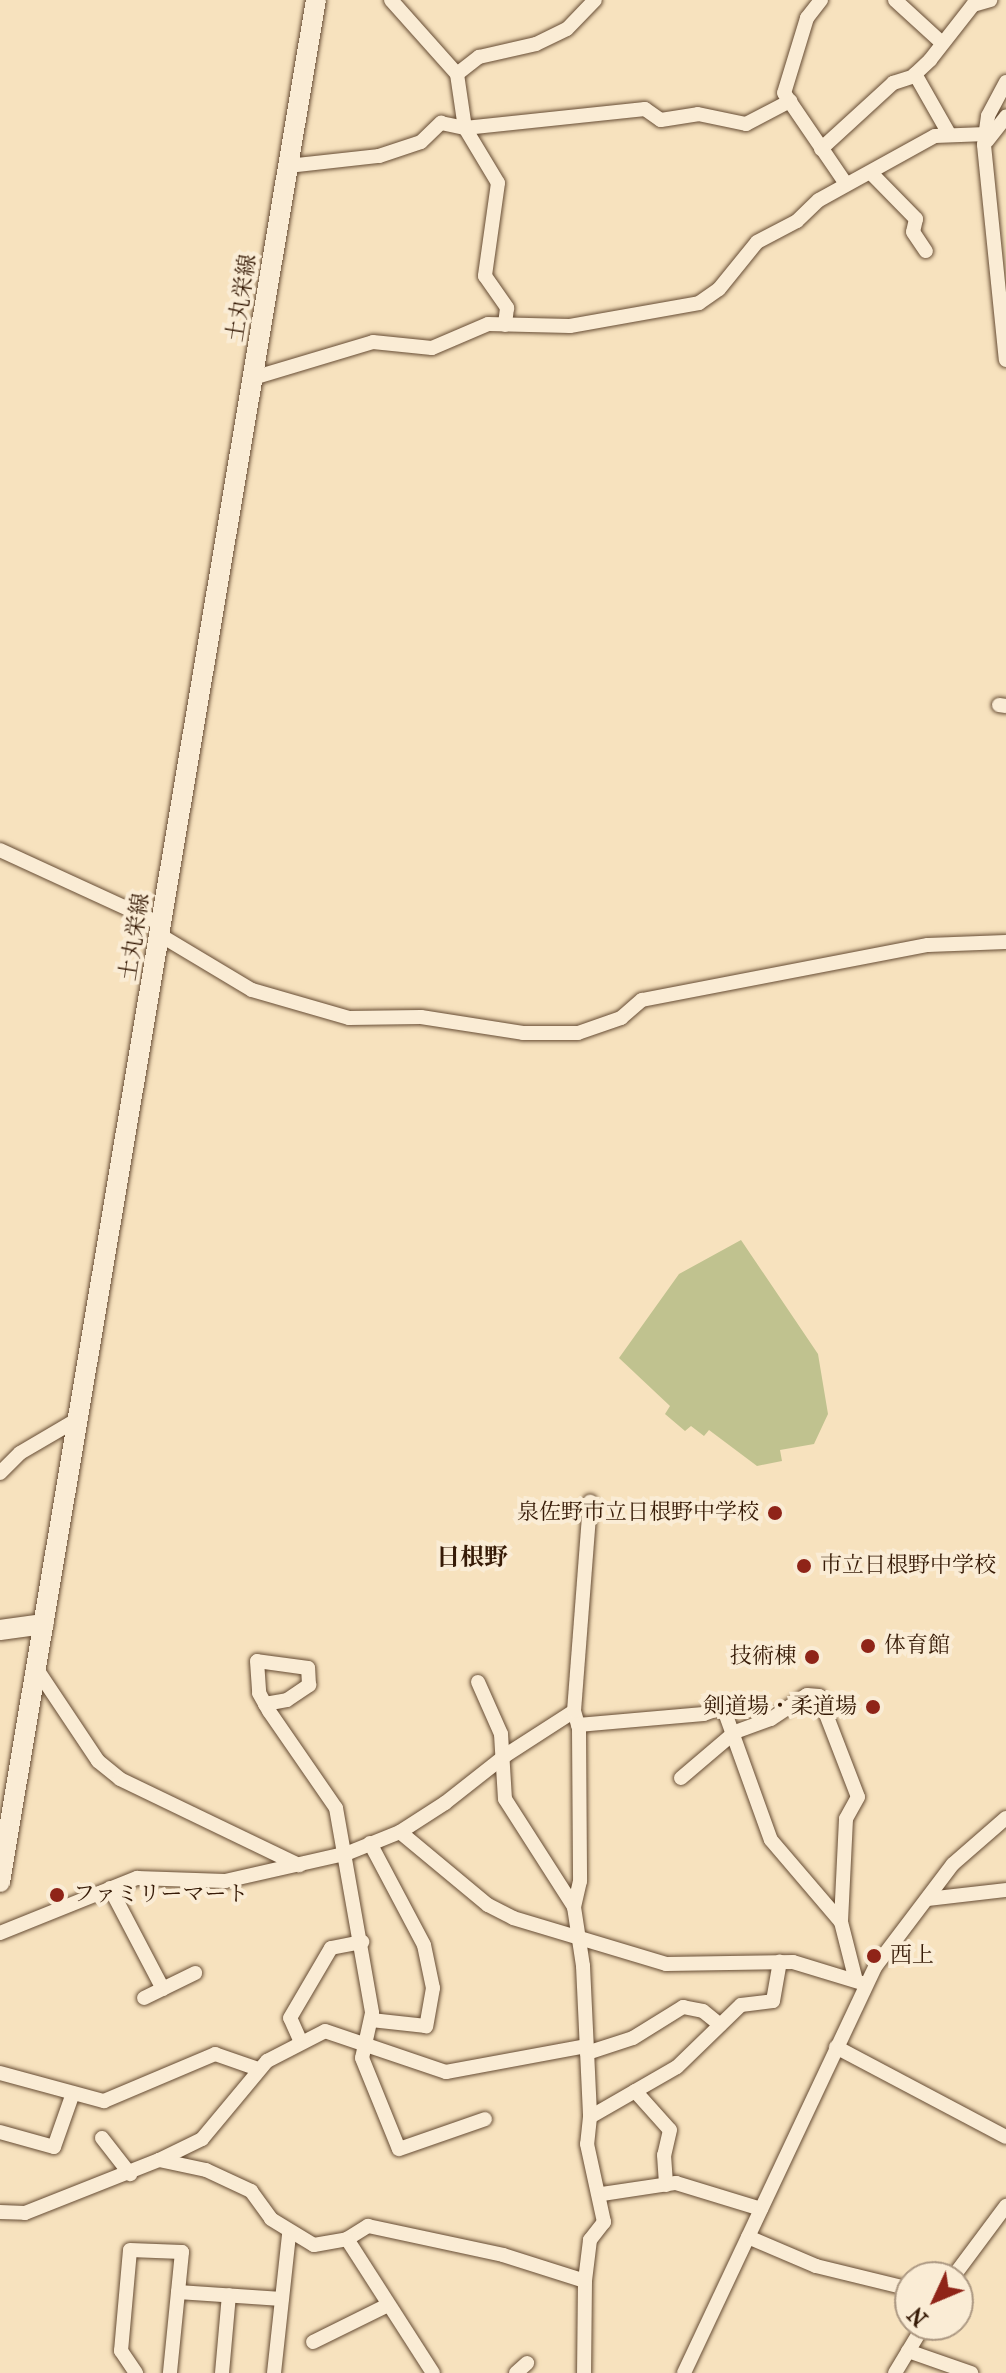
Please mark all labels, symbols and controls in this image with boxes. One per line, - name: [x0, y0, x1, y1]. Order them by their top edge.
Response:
- street label: 土丸栄線: [222, 252, 262, 344]
- street label: 土丸栄線: [115, 891, 155, 983]
- place label: 泉佐野市立日根野中学校: [517, 1500, 759, 1526]
- marker: 泉佐野市立日根野中学校: [766, 1504, 784, 1522]
- district label: 日根野: [436, 1544, 508, 1572]
- place label: 市立日根野中学校: [820, 1553, 996, 1579]
- marker: 市立日根野中学校: [795, 1557, 813, 1575]
- place label: 体育館: [884, 1633, 950, 1659]
- marker: 体育館: [859, 1637, 877, 1655]
- place label: 技術棟: [730, 1644, 796, 1670]
- marker: 技術棟: [803, 1648, 821, 1666]
- place label: 剣道場・柔道場: [703, 1694, 857, 1720]
- marker: 剣道場・柔道場: [864, 1698, 882, 1716]
- place label: ファミリーマート: [73, 1882, 249, 1908]
- marker: ファミリーマート: [48, 1886, 66, 1904]
- place label: 西上: [890, 1943, 934, 1969]
- marker: 西上: [865, 1947, 883, 1965]
- north arrow: [894, 2261, 974, 2341]
- text: N: [903, 2301, 933, 2331]

